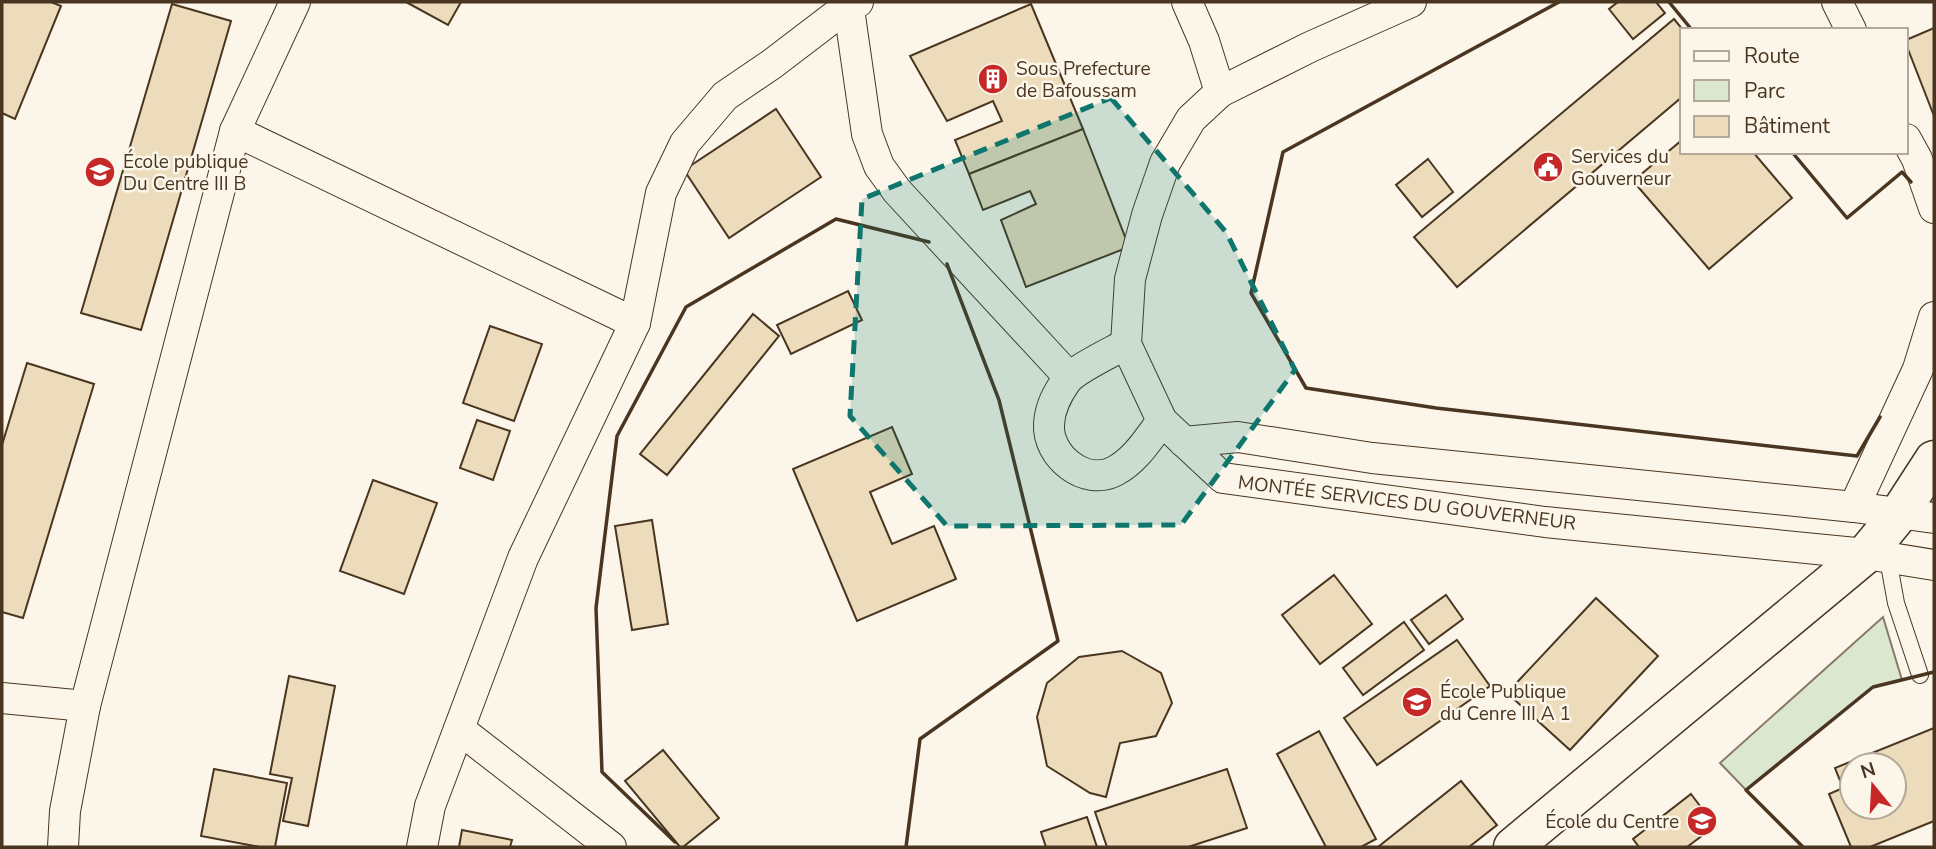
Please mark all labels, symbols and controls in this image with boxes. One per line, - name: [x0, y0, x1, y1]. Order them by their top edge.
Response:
- legend: [1680, 28, 1908, 154]
- text: Route: [1744, 42, 1800, 70]
- place label: Sous Prefecture de Bafoussam: [1016, 56, 1151, 104]
- building icon: Sous Prefecture de Bafoussam: [976, 62, 1010, 96]
- text: Parc: [1744, 77, 1785, 105]
- text: Bâtiment: [1744, 112, 1831, 140]
- place label: Services du Gouverneur: [1571, 144, 1671, 192]
- place label: École publique Du Centre III B: [123, 149, 248, 197]
- public building icon: Services du Gouverneur: [1531, 150, 1565, 184]
- school or university icon: École publique Du Centre III B: [83, 155, 117, 189]
- street label: MONTÉE SERVICES DU GOUVERNEUR: [1236, 469, 1578, 537]
- place label: École Publique du Cenre III A 1: [1440, 679, 1571, 727]
- school or university icon: École Publique du Cenre III A 1: [1400, 685, 1434, 719]
- north arrow: [1838, 751, 1908, 821]
- text: N: [1857, 756, 1879, 785]
- school or university icon: École du Centre: [1685, 804, 1719, 838]
- place label: École du Centre: [1545, 809, 1679, 835]

